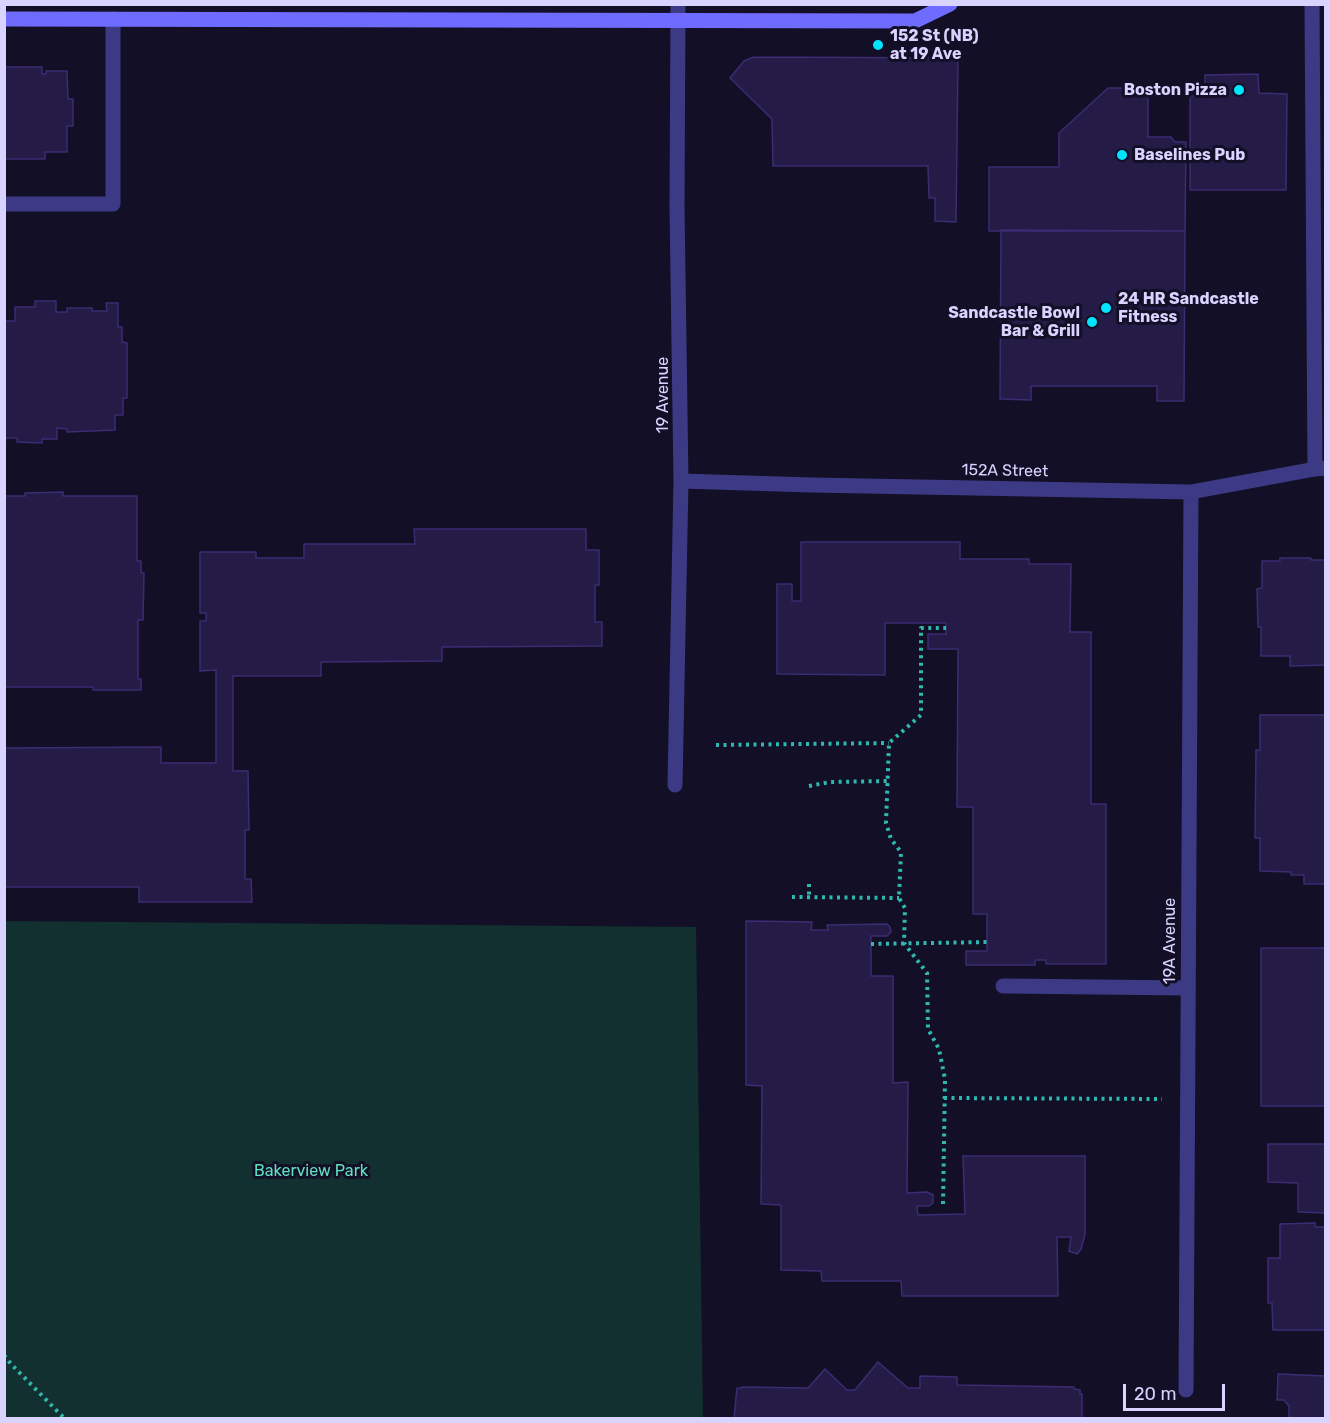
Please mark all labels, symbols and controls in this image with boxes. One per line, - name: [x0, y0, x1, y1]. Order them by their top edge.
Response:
- place label: 152 St (NB) at 19 Ave: [890, 26, 979, 64]
- marker: 152 St (NB) at 19 Ave: [871, 38, 885, 52]
- place label: Boston Pizza: [1124, 80, 1227, 100]
- marker: Boston Pizza: [1232, 83, 1246, 97]
- place label: Baselines Pub: [1134, 145, 1245, 165]
- marker: Baselines Pub: [1115, 148, 1129, 162]
- place label: 24 HR Sandcastle Fitness: [1118, 289, 1259, 327]
- marker: 24 HR Sandcastle Fitness: [1099, 301, 1113, 315]
- place label: Sandcastle Bowl Bar & Grill: [948, 303, 1080, 341]
- marker: Sandcastle Bowl Bar & Grill: [1085, 315, 1099, 329]
- street label: 19 Avenue: [653, 357, 673, 433]
- street label: 152A Street: [962, 461, 1048, 481]
- street label: 19A Avenue: [1160, 898, 1180, 984]
- park label: Bakerview Park: [254, 1161, 368, 1181]
- scale bar: [1126, 1372, 1228, 1410]
- text: 20 m: [1134, 1383, 1176, 1405]

